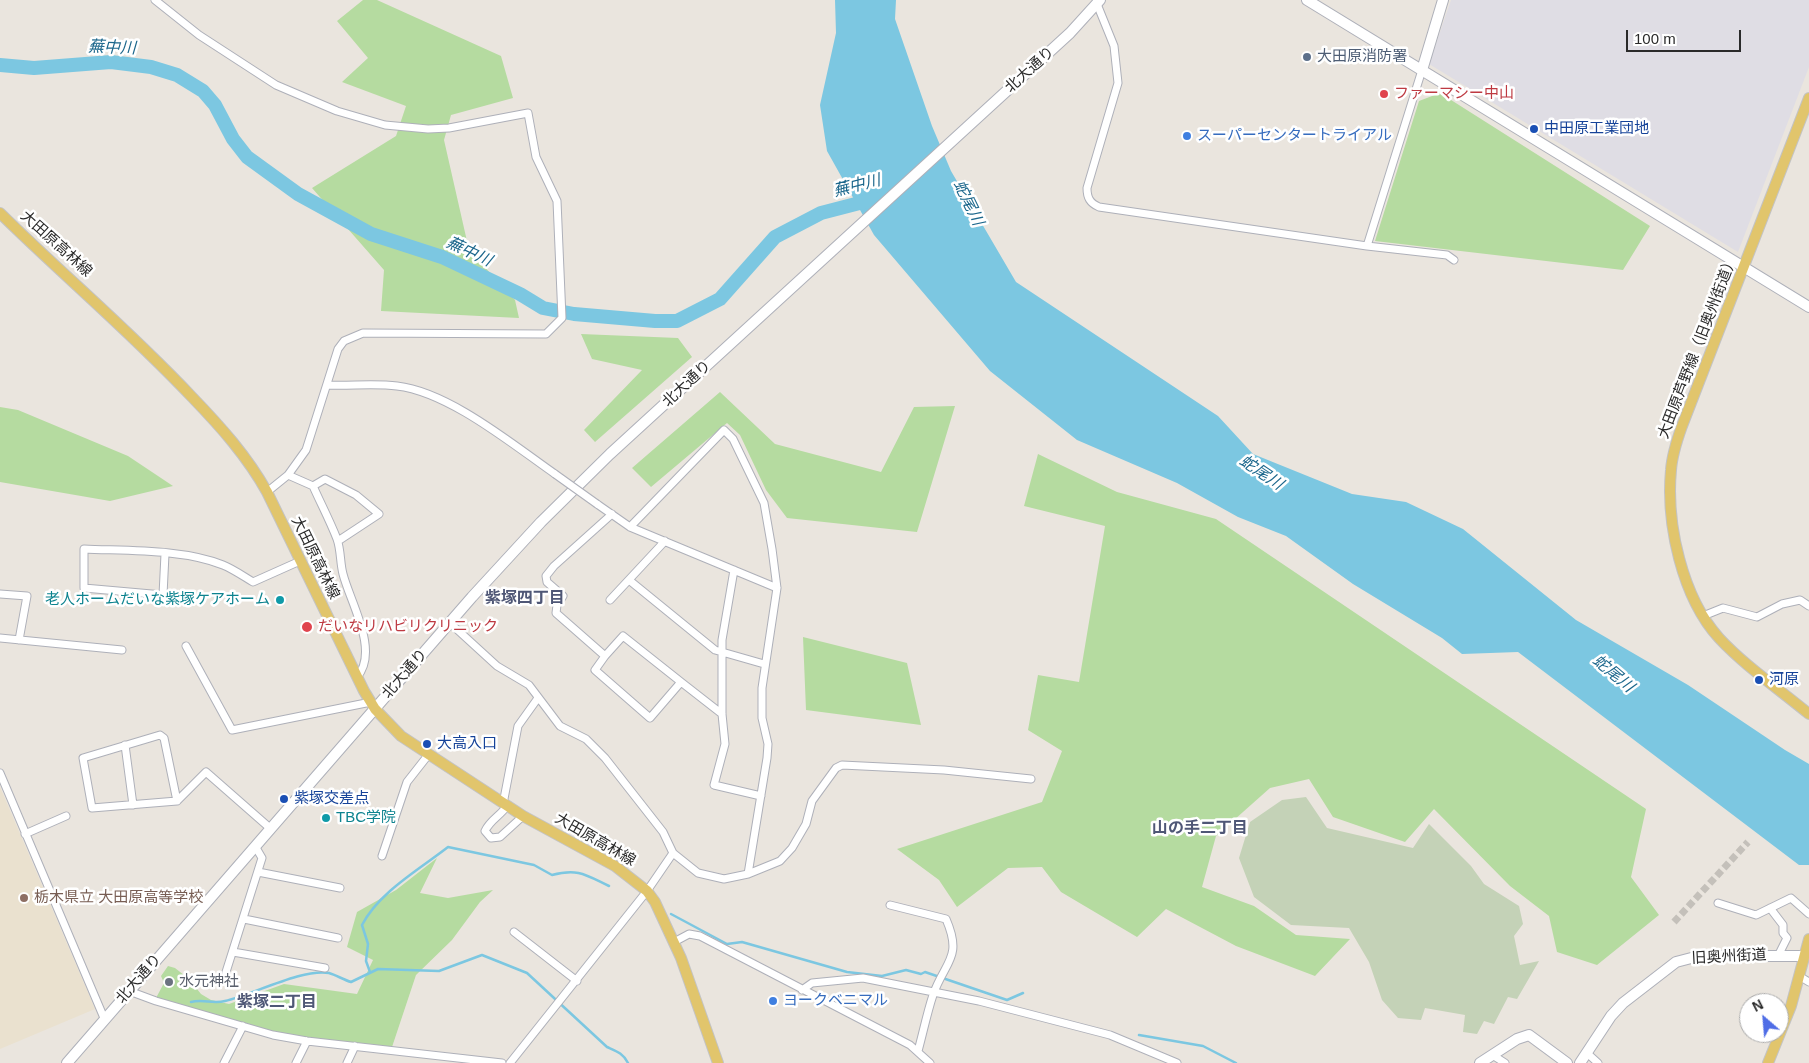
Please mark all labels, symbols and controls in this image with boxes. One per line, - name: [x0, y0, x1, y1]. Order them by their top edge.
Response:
- scale bar: [1629, 20, 1744, 52]
- text: 100 m: [1634, 30, 1676, 47]
- water label: 蕪中川: [88, 38, 136, 58]
- street label: 北大通り: [1002, 43, 1058, 97]
- place label: 大田原消防署: [1317, 48, 1407, 66]
- marker: 大田原消防署: [1301, 51, 1313, 63]
- place label: ファーマシー中山: [1394, 85, 1514, 103]
- marker: ファーマシー中山: [1378, 88, 1390, 100]
- place label: 中田原工業団地: [1544, 120, 1649, 138]
- marker: 中田原工業団地: [1528, 123, 1540, 135]
- place label: スーパーセンタートライアル: [1197, 127, 1392, 145]
- marker: スーパーセンタートライアル: [1181, 130, 1193, 142]
- water label: 蕪中川: [831, 171, 883, 201]
- water label: 蛇尾川: [949, 177, 987, 229]
- street label: 大田原高林線: [17, 207, 95, 281]
- water label: 蕪中川: [443, 233, 495, 271]
- street label: 大田原芦野線（旧奥州街道）: [1655, 253, 1741, 441]
- street label: 北大通り: [659, 357, 715, 411]
- water label: 蛇尾川: [1236, 452, 1286, 494]
- street label: 大田原高林線: [287, 514, 343, 602]
- district label: 紫塚四丁目: [485, 589, 565, 609]
- place label: 老人ホームだいな紫塚ケアホーム: [45, 591, 270, 609]
- marker: 老人ホームだいな紫塚ケアホーム: [274, 594, 286, 606]
- place label: だいなリハビリクリニック: [318, 618, 498, 636]
- marker: だいなリハビリクリニック: [300, 620, 314, 634]
- street label: 北大通り: [379, 645, 431, 703]
- water label: 蛇尾川: [1588, 651, 1638, 697]
- place label: 河原: [1769, 671, 1799, 689]
- marker: 河原: [1753, 674, 1765, 686]
- place label: 大高入口: [437, 735, 497, 753]
- marker: 大高入口: [421, 738, 433, 750]
- place label: 紫塚交差点: [294, 790, 369, 808]
- marker: 紫塚交差点: [278, 793, 290, 805]
- place label: TBC学院: [336, 809, 396, 827]
- street label: 大田原高林線: [552, 810, 638, 870]
- marker: TBC学院: [320, 812, 332, 824]
- district label: 山の手二丁目: [1152, 819, 1248, 839]
- place label: 栃木県立 大田原高等学校: [34, 889, 203, 907]
- marker: 栃木県立 大田原高等学校: [18, 892, 30, 904]
- street label: 旧奥州街道: [1691, 946, 1767, 968]
- street label: 北大通り: [113, 950, 165, 1008]
- place label: 水元神社: [179, 973, 239, 991]
- marker: 水元神社: [163, 976, 175, 988]
- place label: ヨークベニマル: [783, 992, 888, 1010]
- district label: 紫塚二丁目: [237, 993, 317, 1013]
- north arrow: [1739, 993, 1789, 1043]
- marker: ヨークベニマル: [767, 995, 779, 1007]
- text: N: [1750, 996, 1766, 1015]

